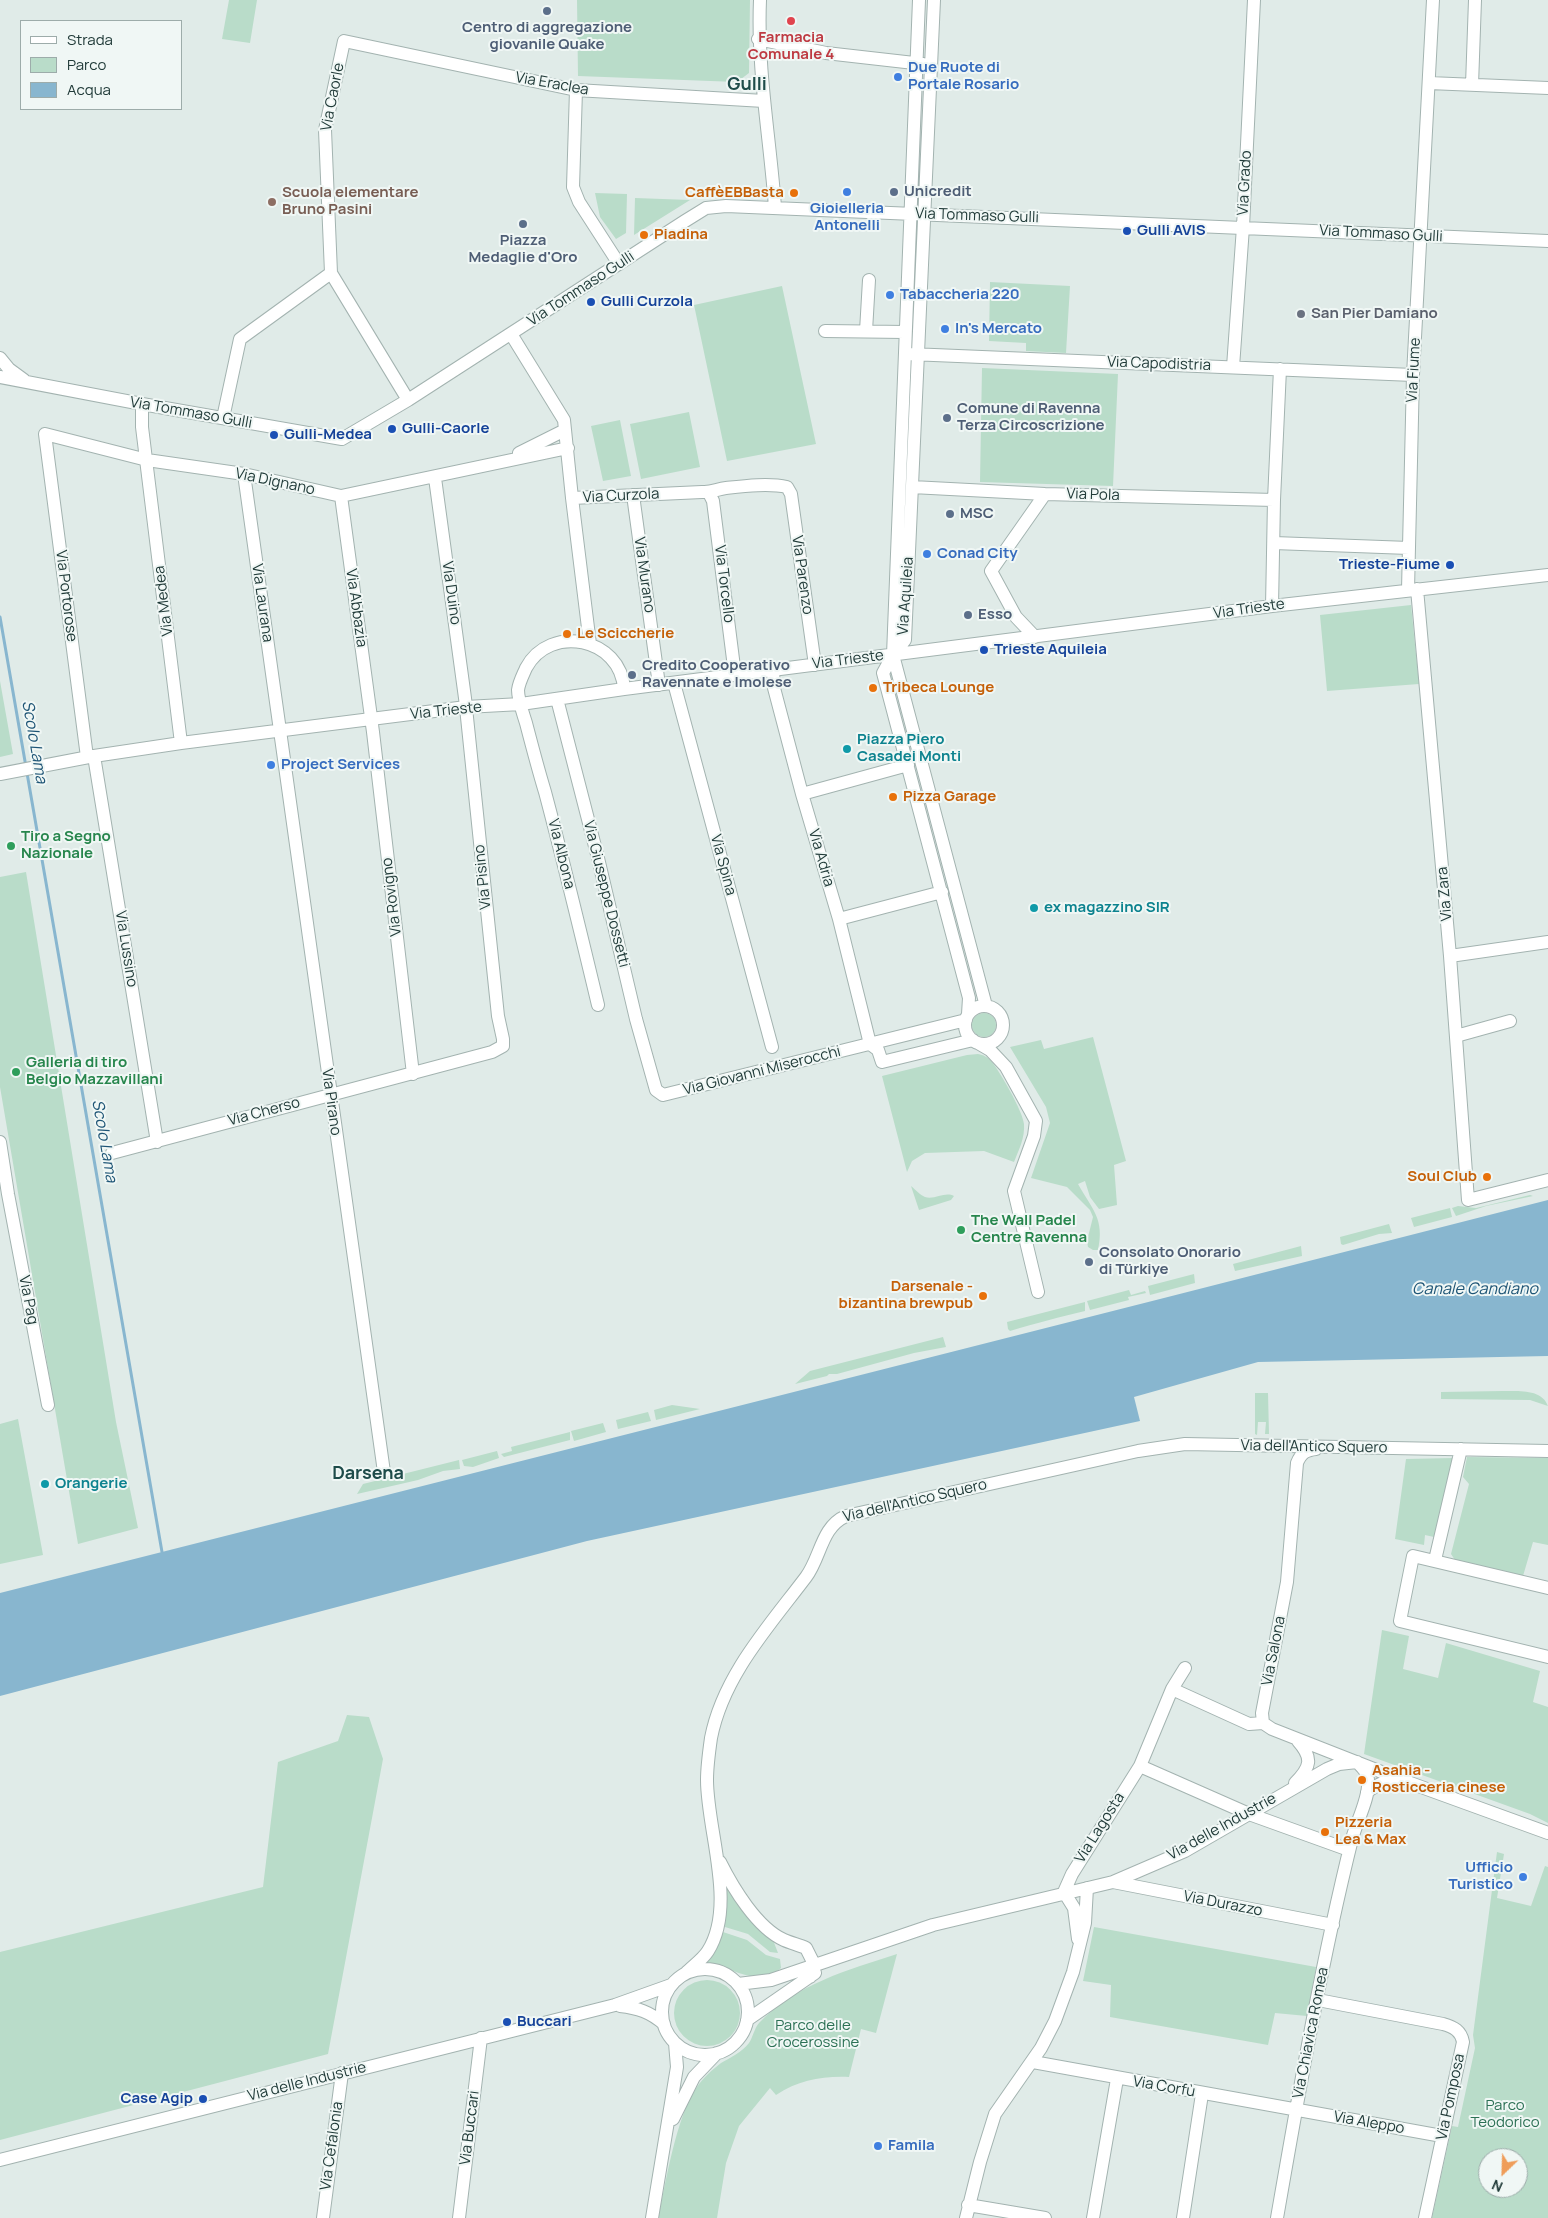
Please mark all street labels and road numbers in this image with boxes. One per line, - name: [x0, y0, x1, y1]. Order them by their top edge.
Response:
- street label: Via Caorle: [318, 61, 348, 133]
- street label: Via Eraclea: [514, 69, 590, 99]
- street label: Via Grado: [1234, 150, 1256, 216]
- street label: Via Tommaso Gulli: [915, 205, 1039, 227]
- street label: Via Tommaso Gulli: [1319, 222, 1443, 246]
- street label: Via Tommaso Gulli: [524, 248, 638, 330]
- street label: Via Fiume: [1403, 337, 1425, 403]
- street label: Via Capodistria: [1107, 353, 1211, 375]
- street label: Via Tommaso Gulli: [129, 393, 253, 433]
- street label: Via Dignano: [234, 465, 316, 499]
- street label: Via Curzola: [582, 485, 660, 507]
- street label: Via Pola: [1066, 485, 1120, 505]
- street label: Via Parenzo: [788, 534, 816, 616]
- street label: Via Murano: [630, 536, 658, 614]
- street label: Via Torcello: [710, 544, 738, 624]
- street label: Via Portorose: [51, 549, 81, 643]
- street label: Via Aquileia: [894, 556, 918, 636]
- street label: Via Duino: [438, 560, 464, 626]
- street label: Via Laurana: [248, 563, 276, 643]
- street label: Via Medea: [151, 565, 177, 637]
- street label: Via Abbazia: [342, 568, 370, 648]
- street label: Via Trieste: [1212, 595, 1286, 623]
- street label: Via Trieste: [811, 647, 885, 673]
- street label: Via Trieste: [409, 698, 483, 724]
- street label: Via Albona: [544, 817, 578, 891]
- street label: Via Giuseppe Dossetti: [579, 819, 633, 969]
- street label: Via Adria: [804, 827, 838, 889]
- street label: Via Spina: [706, 833, 740, 897]
- street label: Via Pisino: [471, 844, 495, 910]
- street label: Via Rovigno: [378, 857, 406, 937]
- street label: Via Zara: [1434, 866, 1456, 922]
- street label: Via Lussino: [111, 909, 141, 989]
- street label: Via Giovanni Miserocchi: [681, 1043, 843, 1099]
- street label: Via Pirano: [317, 1067, 345, 1137]
- street label: Via Cherso: [226, 1094, 302, 1130]
- street label: Via Pag: [14, 1274, 42, 1326]
- street label: Via dell'Antico Squero: [1240, 1437, 1388, 1457]
- street label: Via dell'Antico Squero: [841, 1476, 989, 1526]
- street label: Via Salona: [1258, 1615, 1290, 1687]
- street label: Via Lagosta: [1071, 1790, 1129, 1866]
- street label: Via delle Industrie: [1164, 1790, 1280, 1864]
- street label: Via Durazzo: [1182, 1888, 1264, 1920]
- street label: Via Chiavica Romea: [1289, 1966, 1333, 2100]
- street label: Via Pomposa: [1433, 2052, 1469, 2142]
- street label: Via delle Industrie: [246, 2059, 368, 2105]
- street label: Via Corfù: [1132, 2073, 1196, 2101]
- street label: Via Buccari: [456, 2090, 484, 2166]
- street label: Via Cefalonia: [317, 2100, 347, 2192]
- street label: Via Aleppo: [1332, 2108, 1406, 2138]

